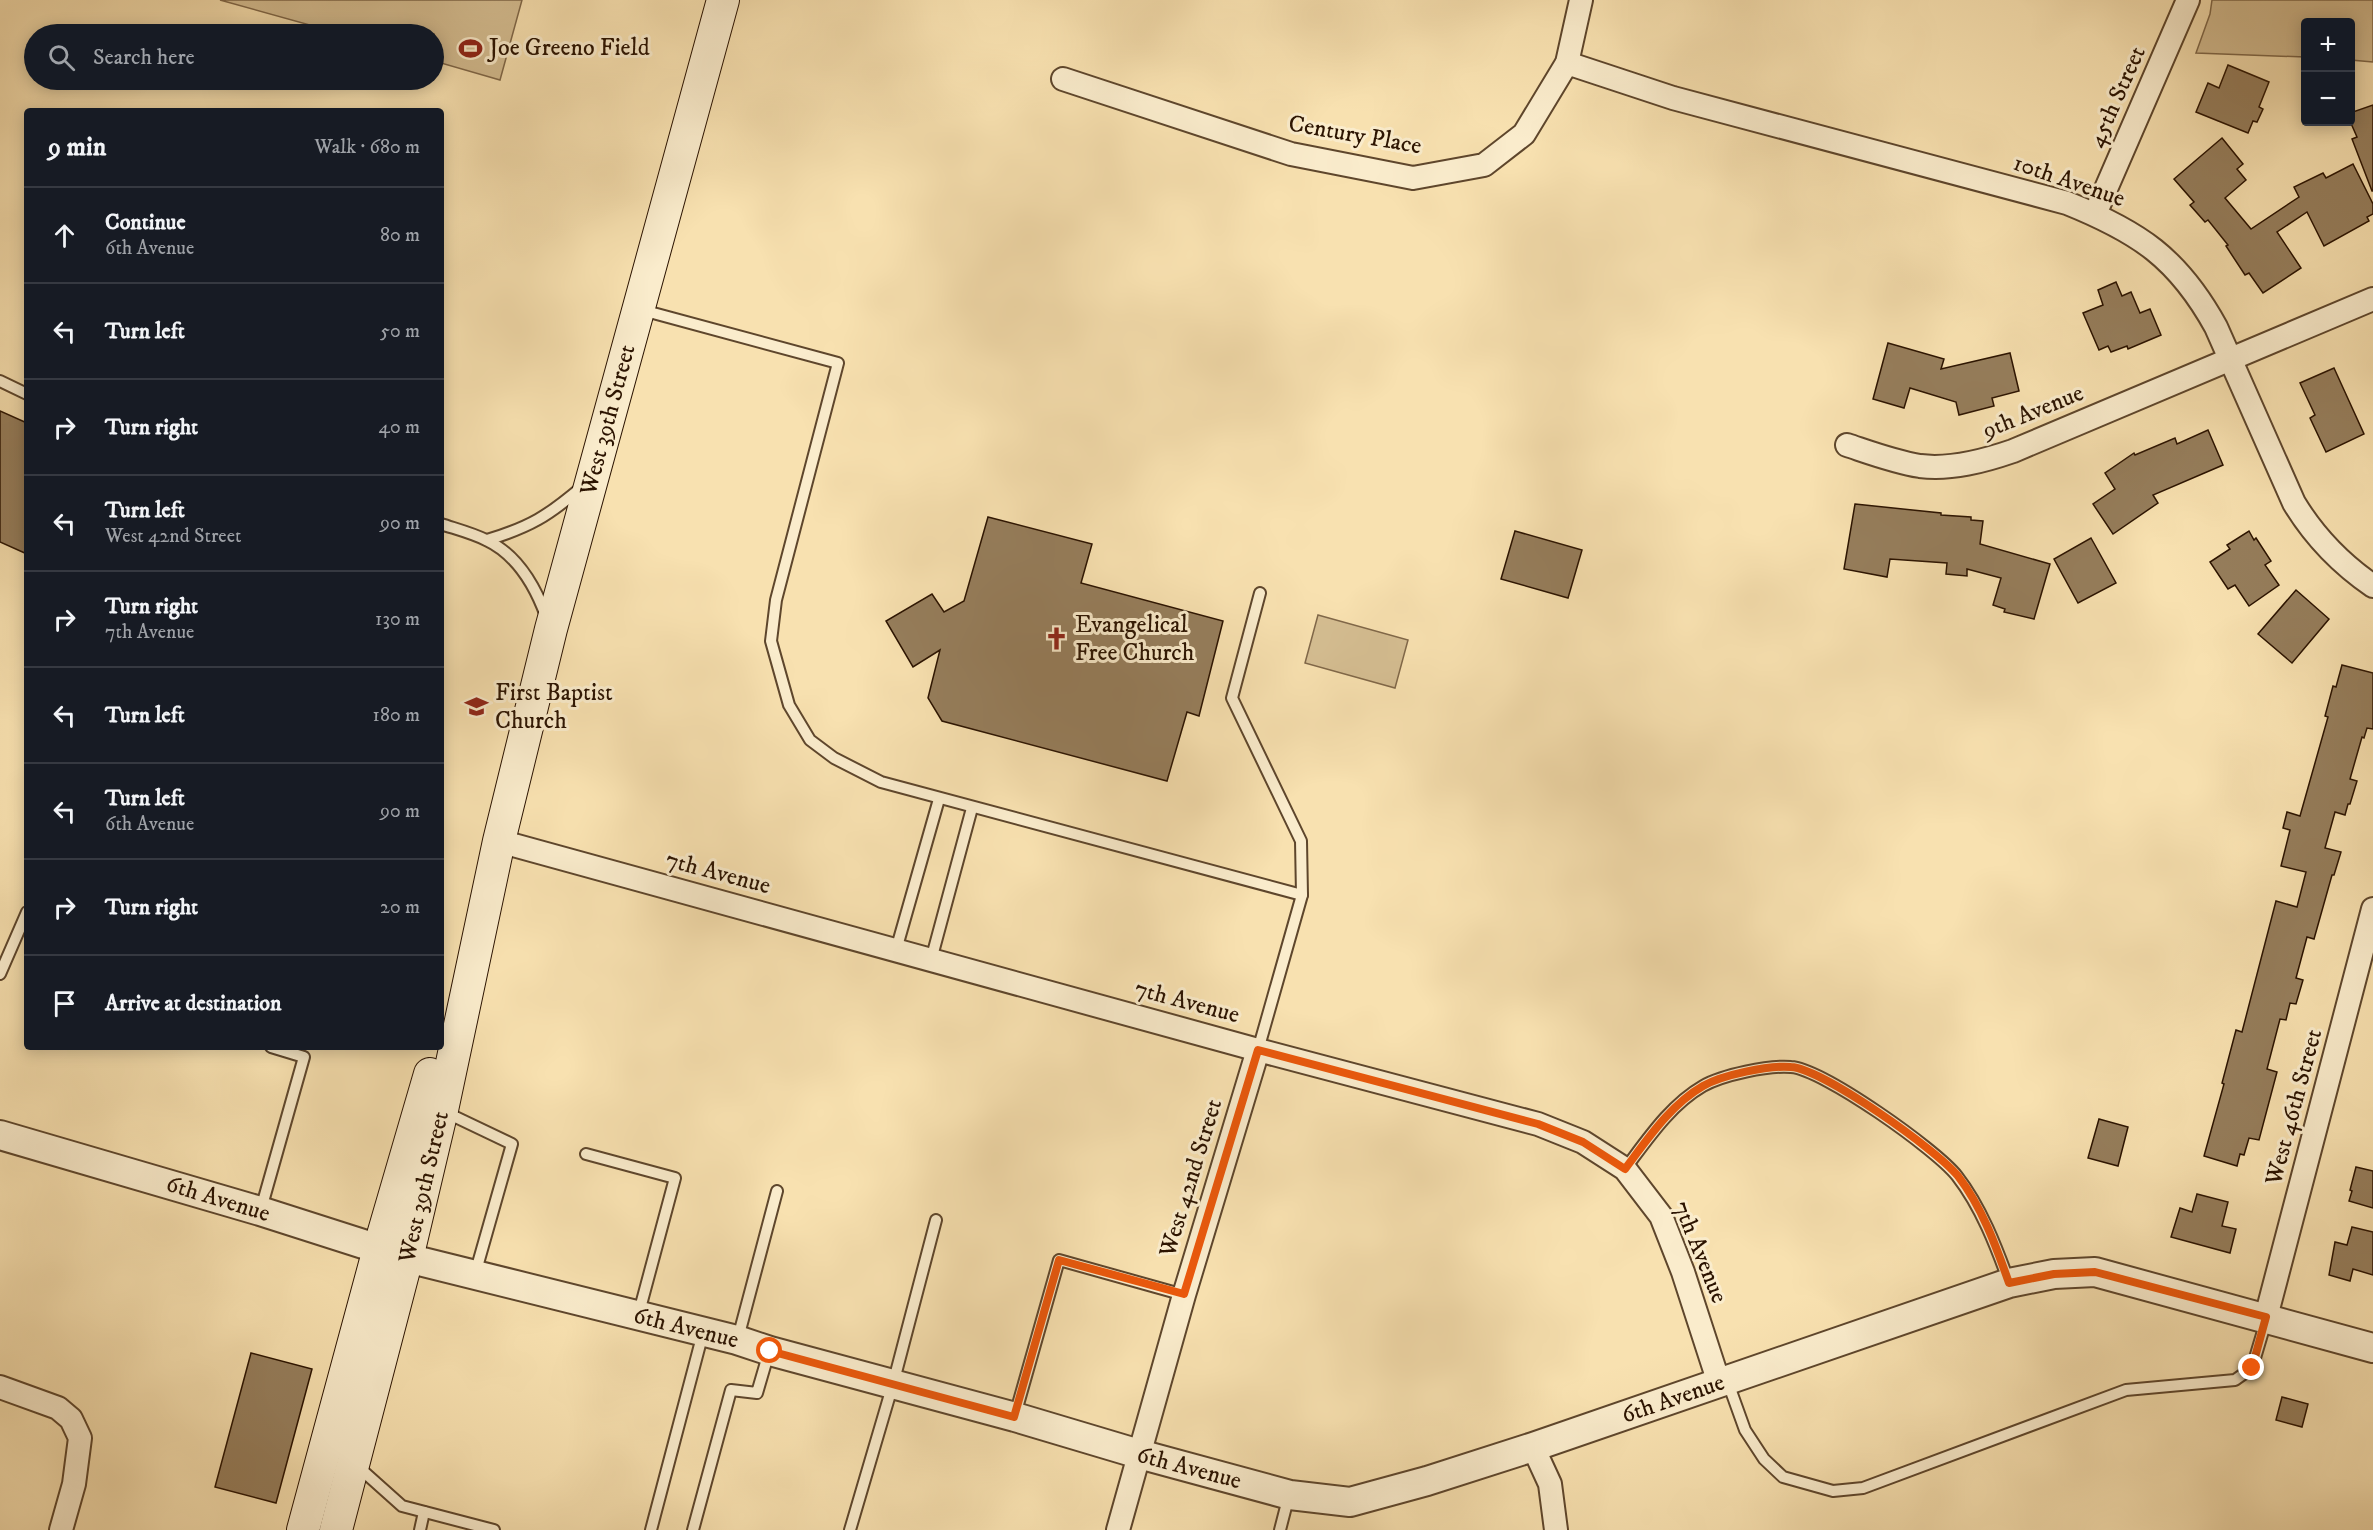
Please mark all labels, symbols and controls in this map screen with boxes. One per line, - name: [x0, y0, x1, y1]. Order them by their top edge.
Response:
- map controls: [2301, 18, 2355, 126]
- button: +: [2301, 18, 2355, 72]
- search box: [24, 24, 444, 90]
- place label: Joe Greeno Field: [487, 33, 650, 63]
- sports icon: Joe Greeno Field: [458, 35, 484, 61]
- icon: search: [45, 41, 78, 74]
- street label: 45th Street: [2081, 41, 2153, 152]
- text: Search here: [93, 44, 195, 71]
- button: −: [2301, 72, 2355, 126]
- street label: Century Place: [1286, 109, 1424, 161]
- text: 9 min: [48, 131, 106, 164]
- text: Walk · 680 m: [315, 135, 420, 160]
- street label: 10th Avenue: [2009, 148, 2129, 214]
- text: Continue: [105, 209, 186, 236]
- icon: ahead: [48, 219, 81, 252]
- text: 80 m: [380, 223, 420, 248]
- text: 6th Avenue: [105, 236, 194, 261]
- icon: left: [48, 315, 81, 348]
- text: Turn left: [105, 318, 185, 345]
- text: 50 m: [380, 319, 420, 344]
- street label: West 39th Street: [573, 341, 643, 500]
- street label: 9th Avenue: [1977, 378, 2088, 446]
- icon: right: [48, 411, 81, 444]
- text: Turn right: [105, 414, 198, 441]
- text: 40 m: [378, 415, 420, 440]
- text: Turn left: [105, 497, 185, 524]
- icon: left: [48, 507, 81, 540]
- text: 90 m: [380, 511, 420, 536]
- text: West 42nd Street: [105, 524, 241, 549]
- text: Turn right: [105, 593, 198, 620]
- icon: right: [48, 603, 81, 636]
- text: 130 m: [375, 607, 420, 632]
- place label: Evangelical Free Church: [1075, 610, 1195, 668]
- text: 7th Avenue: [105, 620, 194, 645]
- church icon: Evangelical Free Church: [1044, 626, 1070, 652]
- place label: First Baptist Church: [495, 678, 613, 736]
- school or university icon: First Baptist Church: [464, 694, 490, 720]
- icon: left: [48, 699, 81, 732]
- text: Turn left: [105, 702, 185, 729]
- text: 180 m: [373, 703, 420, 728]
- text: Turn left: [105, 785, 185, 812]
- icon: left: [48, 795, 81, 828]
- text: 90 m: [380, 799, 420, 824]
- text: 6th Avenue: [105, 812, 194, 837]
- street label: 7th Avenue: [662, 845, 774, 901]
- icon: right: [48, 891, 81, 924]
- text: Turn right: [105, 894, 198, 921]
- text: 20 m: [380, 895, 420, 920]
- street label: 7th Avenue: [1131, 974, 1243, 1030]
- icon: arrive: [48, 987, 81, 1020]
- text: Arrive at destination: [105, 990, 282, 1017]
- street label: West 46th Street: [2259, 1025, 2329, 1189]
- street label: West 42nd Street: [1152, 1095, 1229, 1262]
- street label: West 39th Street: [392, 1108, 456, 1267]
- street label: 6th Avenue: [162, 1169, 274, 1229]
- street label: 7th Avenue: [1666, 1197, 1734, 1307]
- street label: 6th Avenue: [630, 1300, 742, 1356]
- route start: [756, 1337, 782, 1363]
- route end: [2238, 1354, 2264, 1380]
- street label: 6th Avenue: [1617, 1367, 1729, 1431]
- street label: 6th Avenue: [1133, 1440, 1245, 1496]

